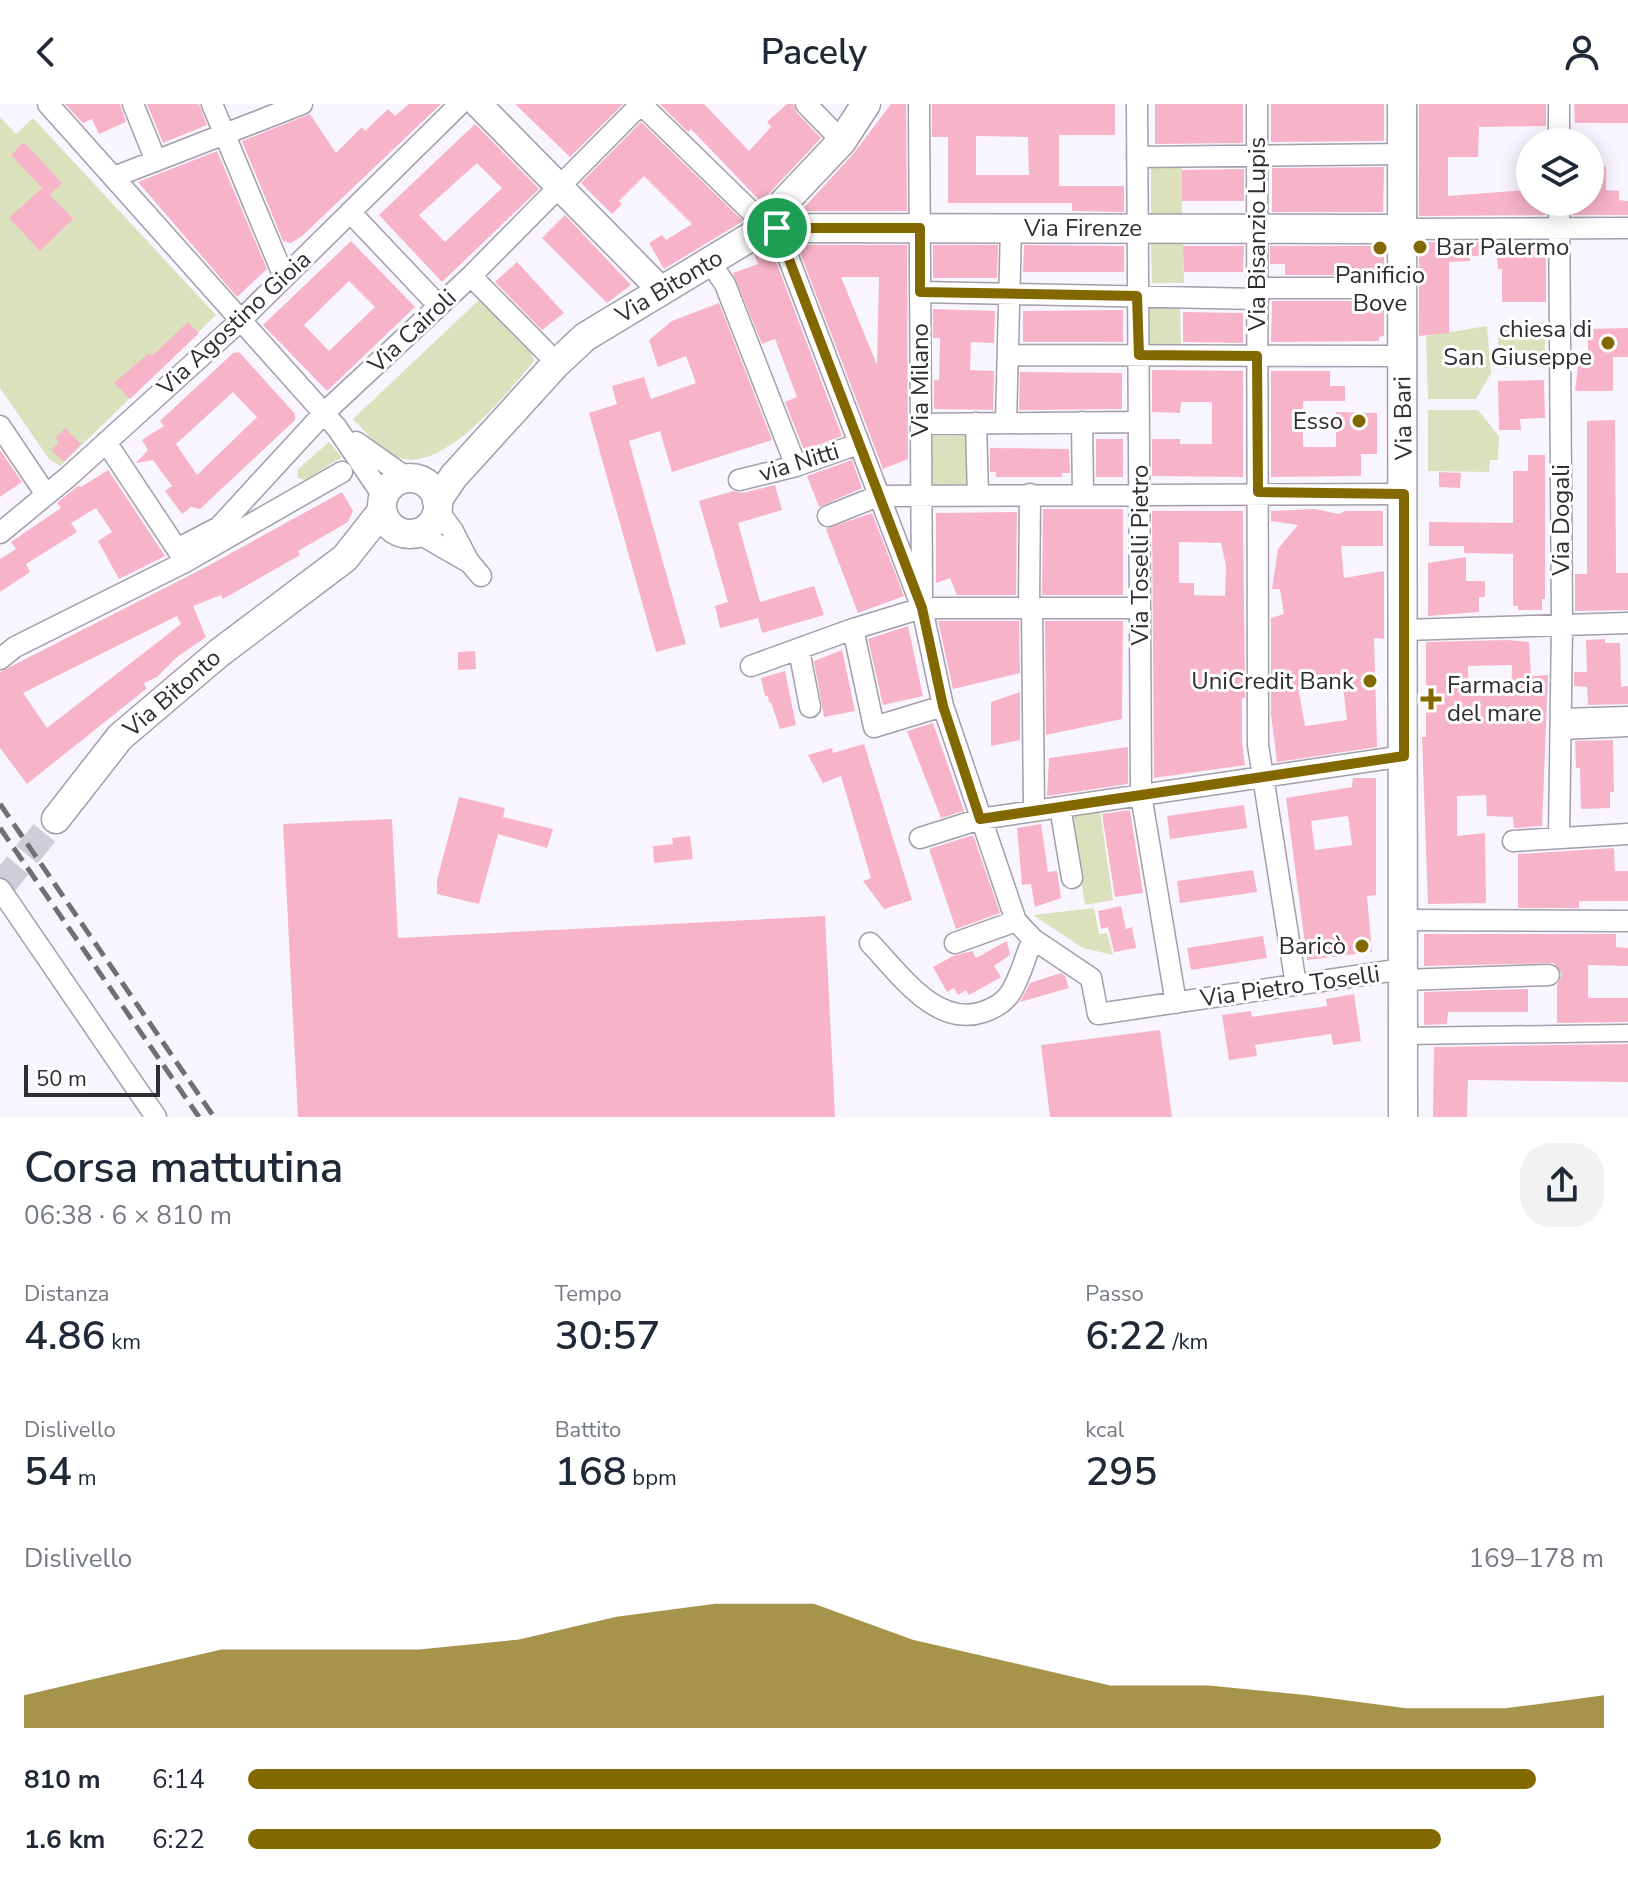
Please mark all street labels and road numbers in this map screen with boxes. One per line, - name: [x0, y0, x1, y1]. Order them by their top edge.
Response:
- street label: Via Bisanzio Lupis: [1241, 137, 1273, 332]
- street label: Via Firenze: [1023, 212, 1142, 244]
- street label: Via Bitonto: [609, 241, 729, 331]
- street label: Via Agostino Gioia: [150, 243, 318, 403]
- street label: Via Cairoli: [360, 282, 463, 381]
- street label: Via Milano: [904, 323, 936, 438]
- street label: Via Bari: [1386, 376, 1420, 461]
- street label: via Nitti: [755, 435, 843, 489]
- street label: Via Dogali: [1545, 464, 1577, 577]
- street label: Via Toselli Pietro: [1124, 465, 1156, 646]
- street label: Via Bitonto: [116, 642, 228, 745]
- street label: Via Pietro Toselli: [1197, 958, 1382, 1015]

